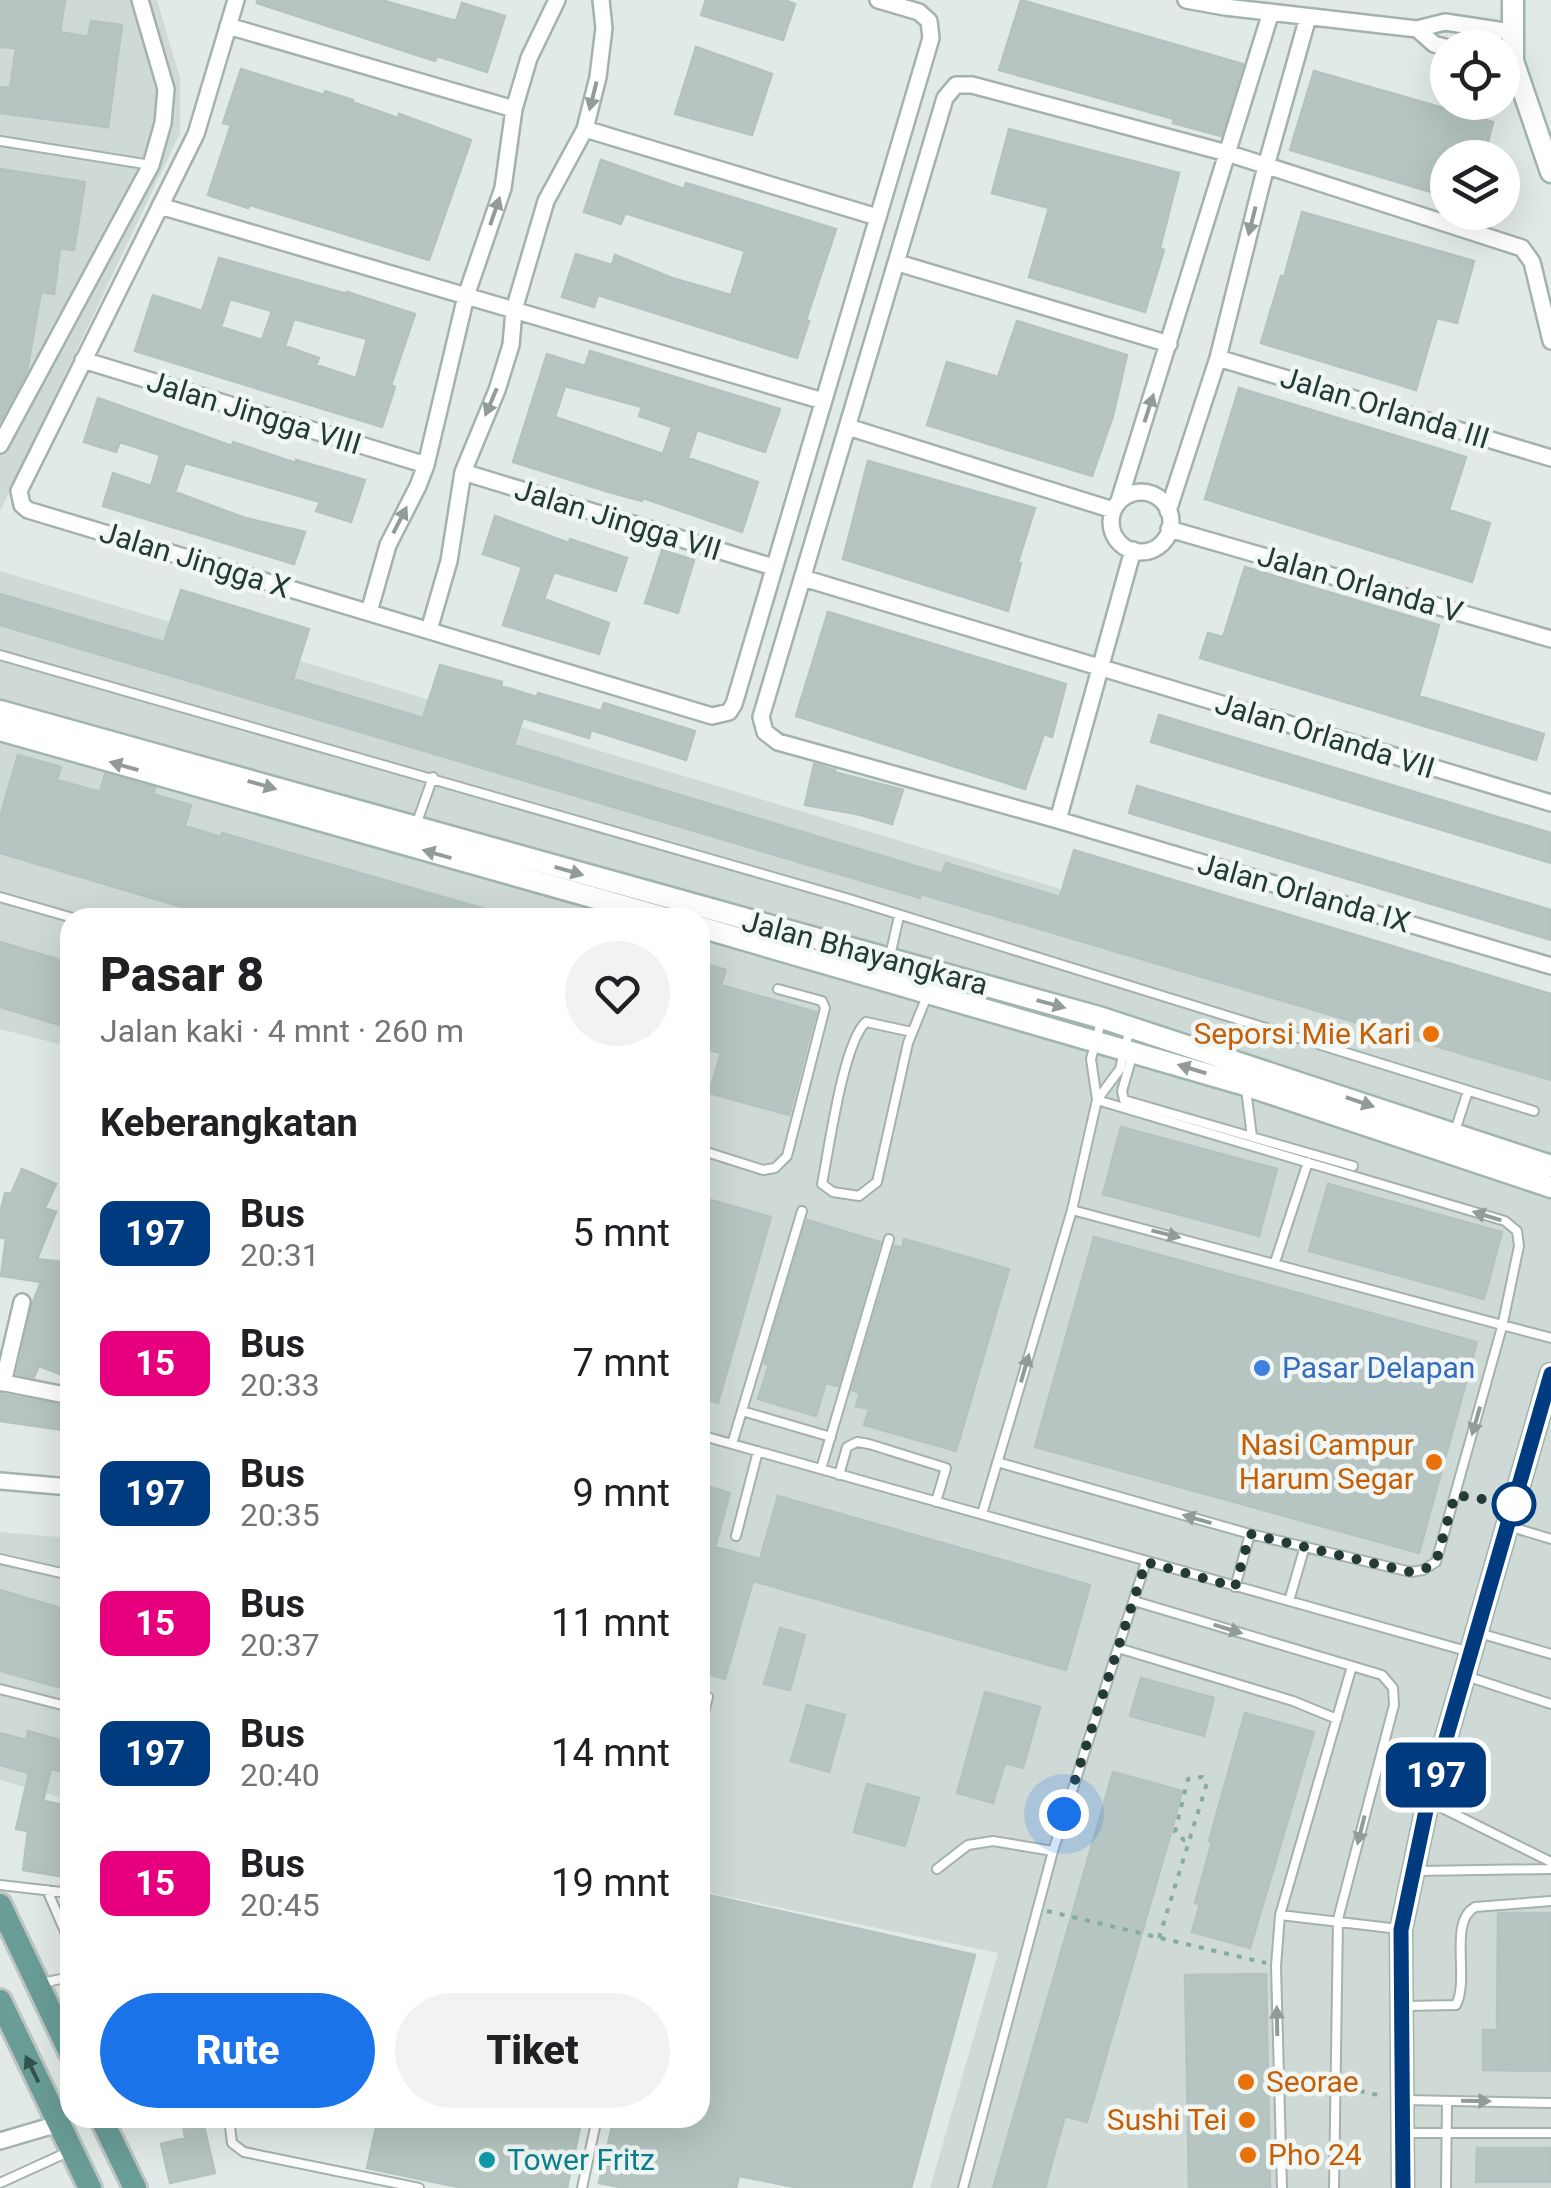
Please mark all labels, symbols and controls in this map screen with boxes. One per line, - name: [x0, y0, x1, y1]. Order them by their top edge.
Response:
- map controls: [1430, 30, 1520, 230]
- button: locate: [1430, 30, 1520, 120]
- one-way arrow: [585, 81, 600, 112]
- button: layers: [1430, 140, 1520, 230]
- one-way arrow: [489, 195, 504, 225]
- one-way arrow: [1244, 206, 1259, 237]
- street label: Jalan Orlanda III: [1276, 359, 1494, 456]
- street label: Jalan Jingga VIII: [143, 363, 365, 462]
- one-way arrow: [483, 388, 499, 417]
- one-way arrow: [1142, 393, 1157, 423]
- street label: Jalan Jingga VII: [511, 472, 725, 568]
- one-way arrow: [391, 506, 408, 535]
- street label: Jalan Jingga X: [96, 514, 295, 605]
- street label: Jalan Orlanda V: [1254, 538, 1467, 629]
- street label: Jalan Orlanda VII: [1211, 686, 1439, 786]
- one-way arrow: [108, 758, 139, 773]
- one-way arrow: [247, 778, 278, 793]
- one-way arrow: [421, 845, 452, 861]
- street label: Jalan Orlanda IX: [1194, 845, 1415, 940]
- one-way arrow: [554, 863, 585, 879]
- street label: Jalan Bhayangkara: [738, 903, 992, 1002]
- button: heart: [565, 941, 670, 1046]
- text: Pasar 8: [100, 946, 264, 1003]
- one-way arrow: [1036, 997, 1067, 1012]
- text: Jalan kaki · 4 mnt · 260 m: [100, 1012, 464, 1050]
- place label: Seporsi Mie Kari: [1194, 1016, 1411, 1051]
- marker: Seporsi Mie Kari: [1420, 1023, 1442, 1045]
- one-way arrow: [1177, 1061, 1207, 1076]
- one-way arrow: [1346, 1096, 1376, 1111]
- text: Keberangkatan: [100, 1101, 358, 1145]
- text: Bus: [240, 1192, 305, 1236]
- one-way arrow: [1471, 1208, 1502, 1223]
- text: 5 mnt: [572, 1211, 670, 1255]
- text: 197: [125, 1213, 185, 1254]
- one-way arrow: [1151, 1227, 1182, 1243]
- text: 20:31: [240, 1236, 320, 1274]
- text: Bus: [240, 1322, 305, 1366]
- text: 7 mnt: [572, 1341, 670, 1385]
- text: 15: [135, 1343, 175, 1384]
- place label: Pasar Delapan: [1282, 1350, 1475, 1385]
- one-way arrow: [1018, 1353, 1033, 1383]
- marker: Pasar Delapan: [1251, 1357, 1273, 1379]
- text: 20:33: [240, 1366, 320, 1404]
- one-way arrow: [1467, 1406, 1483, 1437]
- place label: Nasi Campur Harum Segar: [1239, 1427, 1414, 1496]
- marker: Nasi Campur Harum Segar: [1423, 1451, 1445, 1473]
- text: Bus: [240, 1452, 305, 1496]
- text: 9 mnt: [572, 1471, 670, 1515]
- text: 197: [125, 1473, 185, 1514]
- unlabelled marker: [1493, 1483, 1535, 1525]
- text: 20:35: [240, 1496, 320, 1534]
- one-way arrow: [1181, 1510, 1212, 1526]
- text: Bus: [240, 1582, 305, 1626]
- text: 11 mnt: [551, 1601, 670, 1645]
- text: 15: [135, 1603, 175, 1644]
- one-way arrow: [1213, 1622, 1243, 1637]
- text: 20:37: [240, 1626, 320, 1664]
- text: Bus: [240, 1712, 305, 1756]
- text: 14 mnt: [551, 1731, 670, 1775]
- text: 197: [125, 1733, 185, 1774]
- line badge: 197: [1378, 1742, 1494, 1808]
- text: 197: [1406, 1755, 1466, 1796]
- text: 20:40: [240, 1756, 320, 1794]
- your location: [1039, 1789, 1089, 1839]
- one-way arrow: [1353, 1815, 1368, 1846]
- text: Bus: [240, 1842, 305, 1886]
- text: 19 mnt: [551, 1861, 670, 1905]
- text: 15: [135, 1863, 175, 1904]
- text: 20:45: [240, 1886, 320, 1924]
- button: Rute: [100, 1993, 375, 2108]
- button: Tiket: [395, 1993, 670, 2108]
- one-way arrow: [1269, 2004, 1285, 2036]
- one-way arrow: [23, 2054, 40, 2083]
- place label: Seorae: [1266, 2064, 1359, 2099]
- marker: Seorae: [1235, 2071, 1257, 2093]
- one-way arrow: [1461, 2094, 1493, 2110]
- place label: Sushi Tei: [1107, 2102, 1227, 2137]
- marker: Sushi Tei: [1236, 2109, 1258, 2131]
- place label: Pho 24: [1268, 2137, 1362, 2172]
- place label: Tower Fritz: [507, 2142, 655, 2177]
- marker: Pho 24: [1237, 2144, 1259, 2166]
- marker: Tower Fritz: [476, 2149, 498, 2171]

